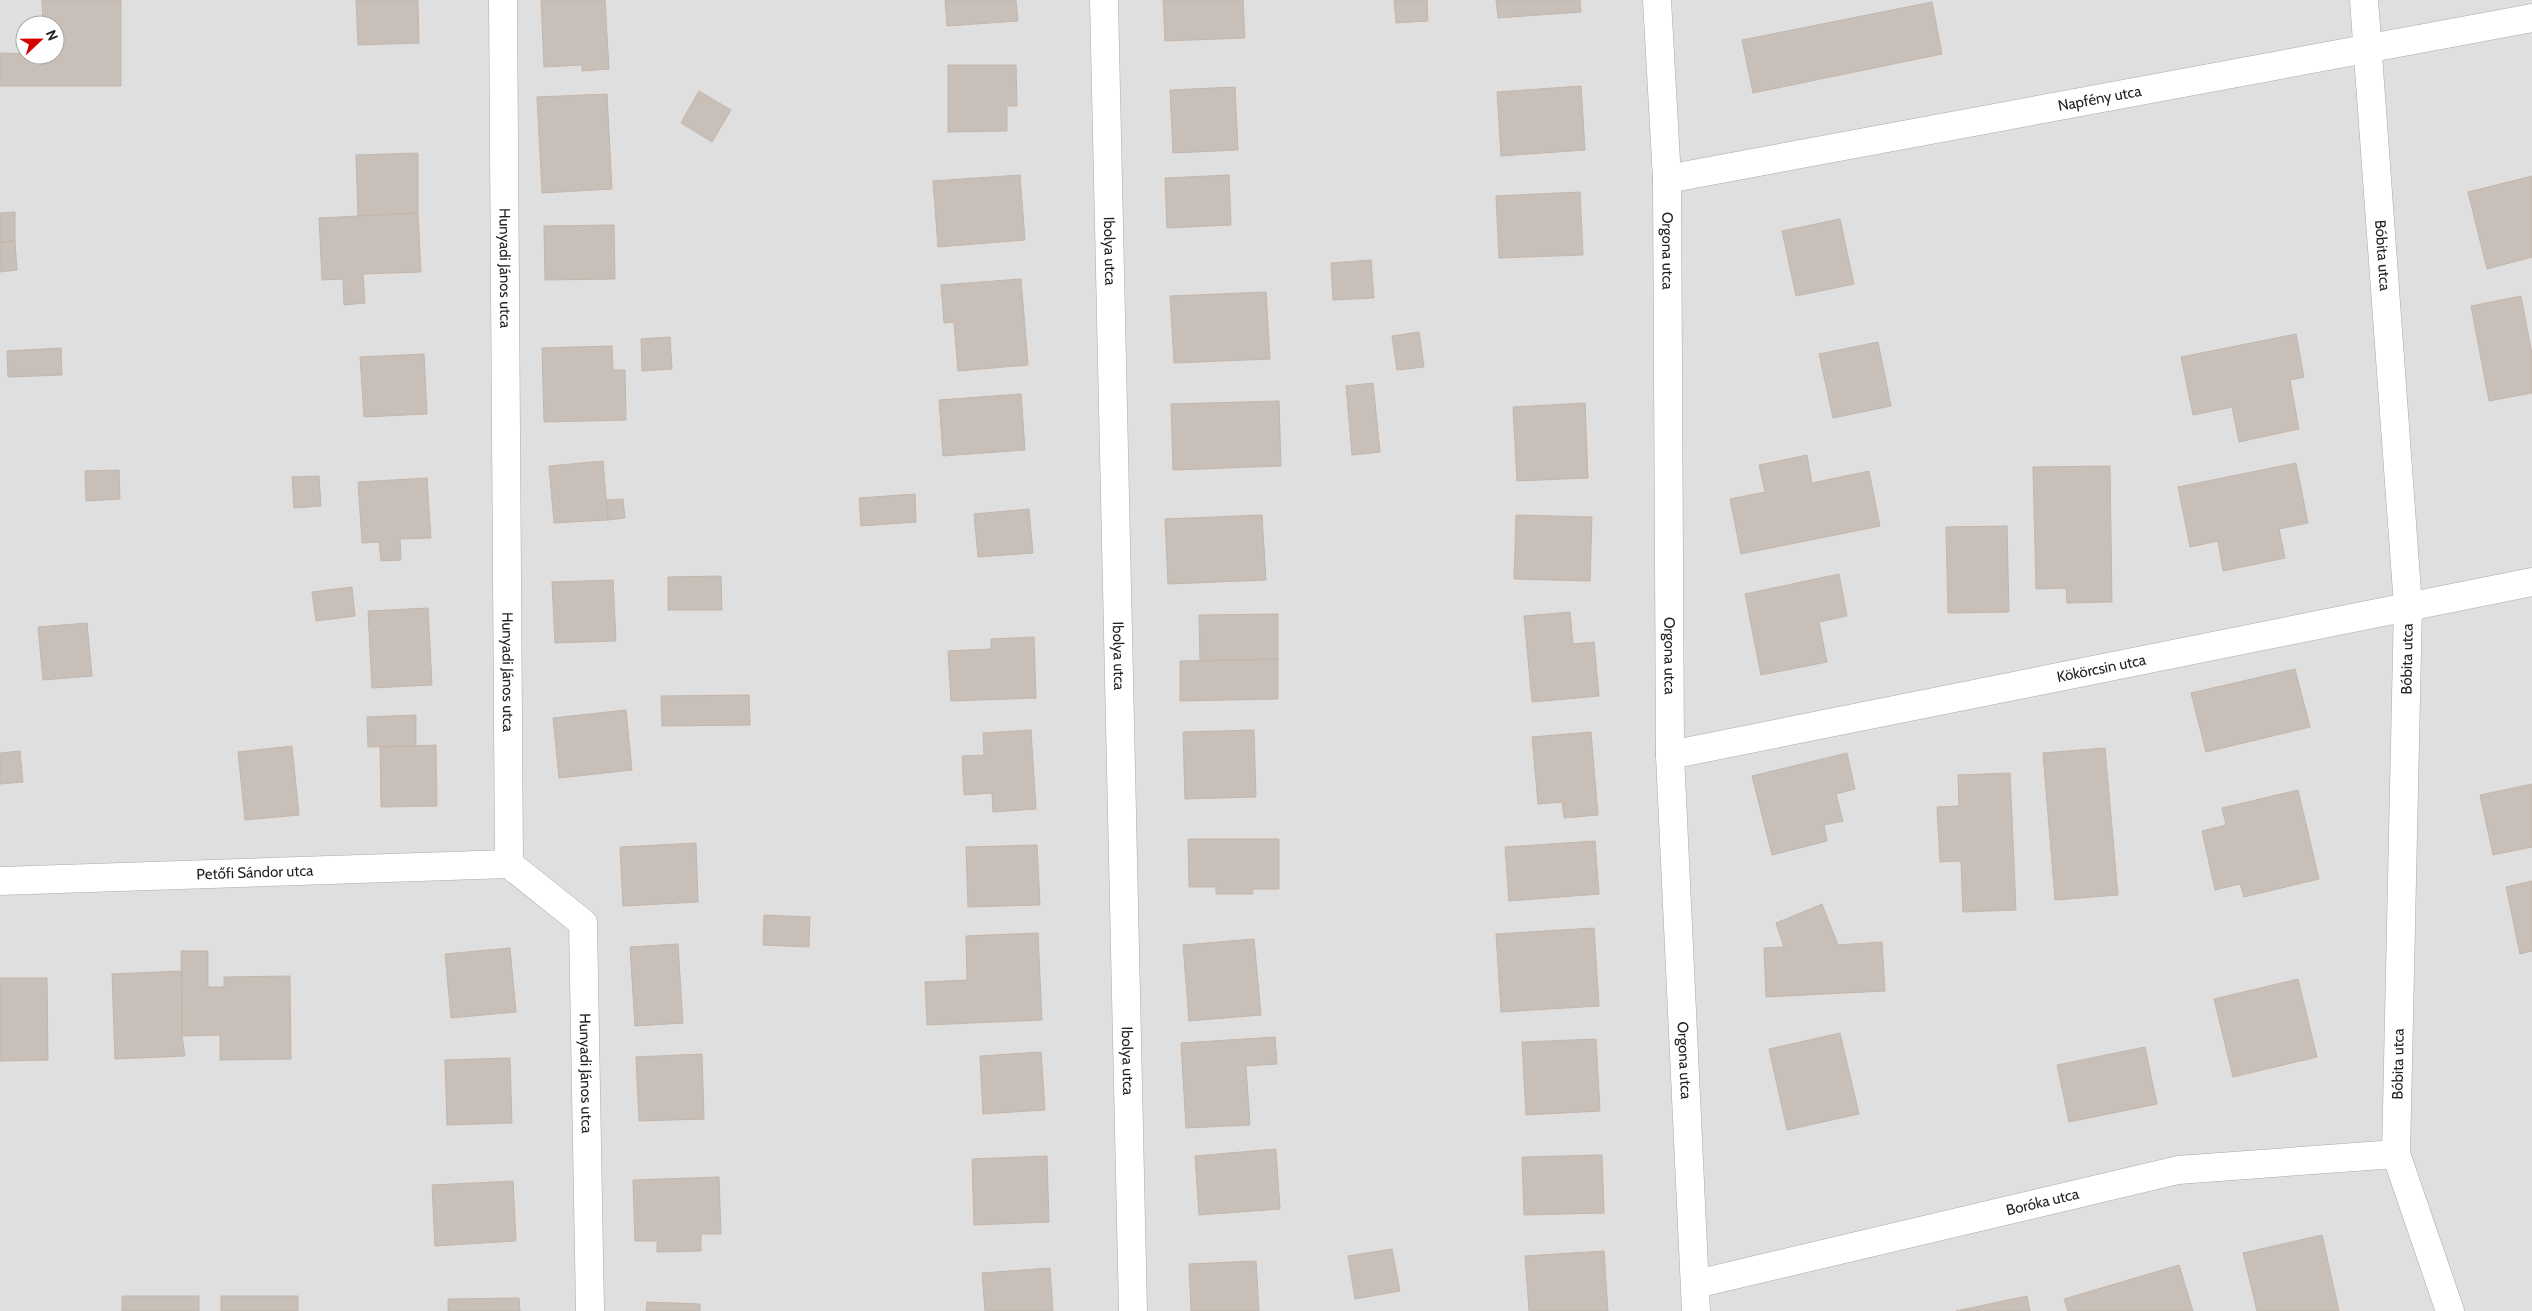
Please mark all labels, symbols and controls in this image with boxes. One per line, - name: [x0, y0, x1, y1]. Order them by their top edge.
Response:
- north arrow: [15, 15, 65, 65]
- text: N: [42, 27, 62, 43]
- street label: Napfény utca: [2056, 82, 2144, 115]
- street label: Hunyadi János utca: [495, 208, 514, 329]
- street label: Orgona utca: [1658, 212, 1677, 290]
- street label: Ibolya utca: [1100, 216, 1119, 286]
- street label: Bóbita utca: [2371, 219, 2394, 292]
- street label: Hunyadi János utca: [498, 612, 517, 733]
- street label: Orgona utca: [1660, 617, 1679, 695]
- street label: Ibolya utca: [1109, 621, 1128, 691]
- street label: Bóbita utca: [2397, 622, 2417, 695]
- street label: Kökörcsin utca: [2055, 651, 2148, 686]
- street label: Petőfi Sándor utca: [196, 862, 314, 883]
- street label: Hunyadi János utca: [576, 1013, 596, 1134]
- street label: Orgona utca: [1673, 1021, 1695, 1100]
- street label: Ibolya utca: [1118, 1026, 1137, 1096]
- street label: Bóbita utca: [2388, 1027, 2408, 1100]
- street label: Boróka utca: [2004, 1185, 2081, 1219]

